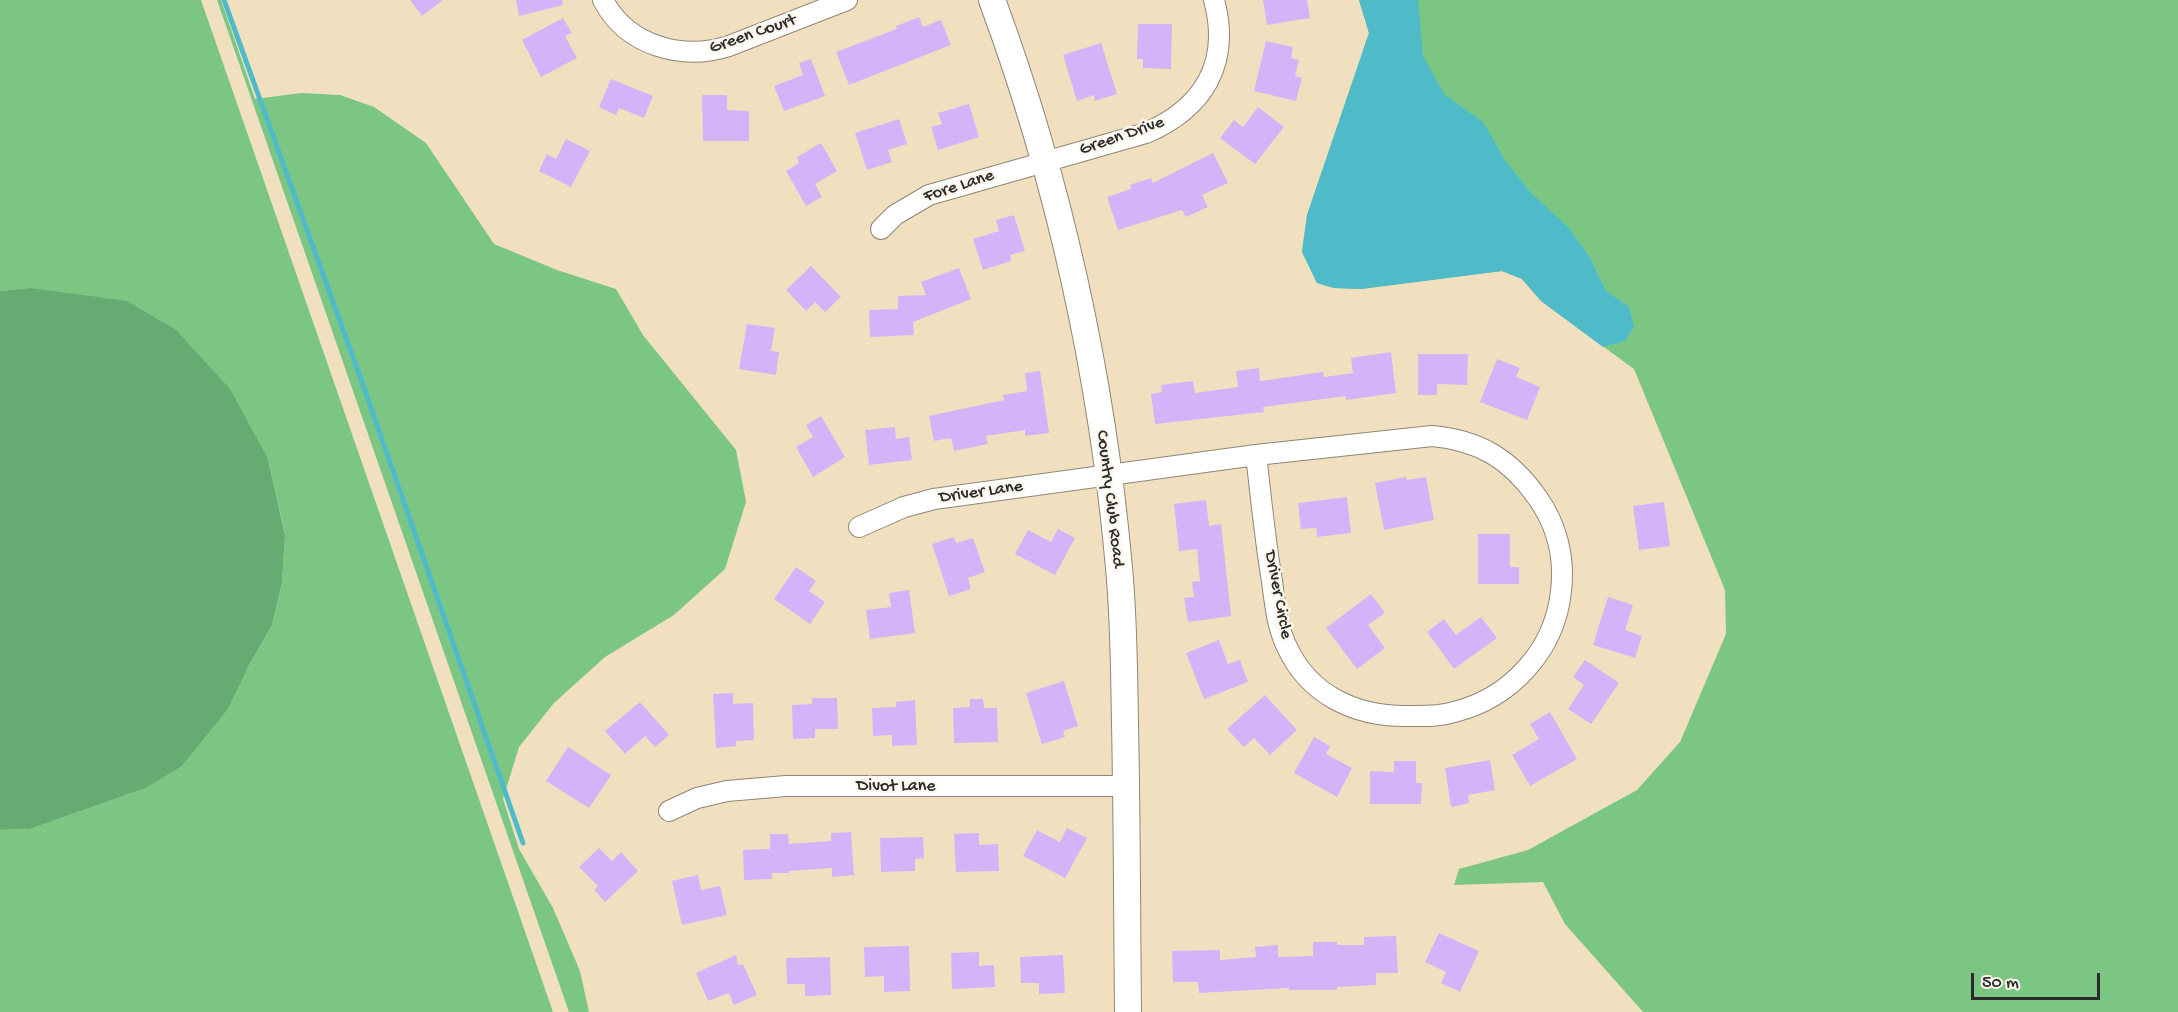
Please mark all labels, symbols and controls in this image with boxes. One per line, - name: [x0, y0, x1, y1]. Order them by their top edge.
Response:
- street label: Green Court: [707, 10, 799, 60]
- street label: Green Drive: [1077, 112, 1167, 162]
- street label: Fore Lane: [921, 165, 997, 209]
- street label: Country Club Road: [1090, 429, 1128, 569]
- street label: Driver Lane: [938, 476, 1024, 510]
- street label: Driver Circle: [1258, 549, 1296, 641]
- street label: Divot Lane: [857, 776, 935, 798]
- scale bar: [1974, 961, 2103, 999]
- text: 50 m: [1982, 973, 2019, 994]

